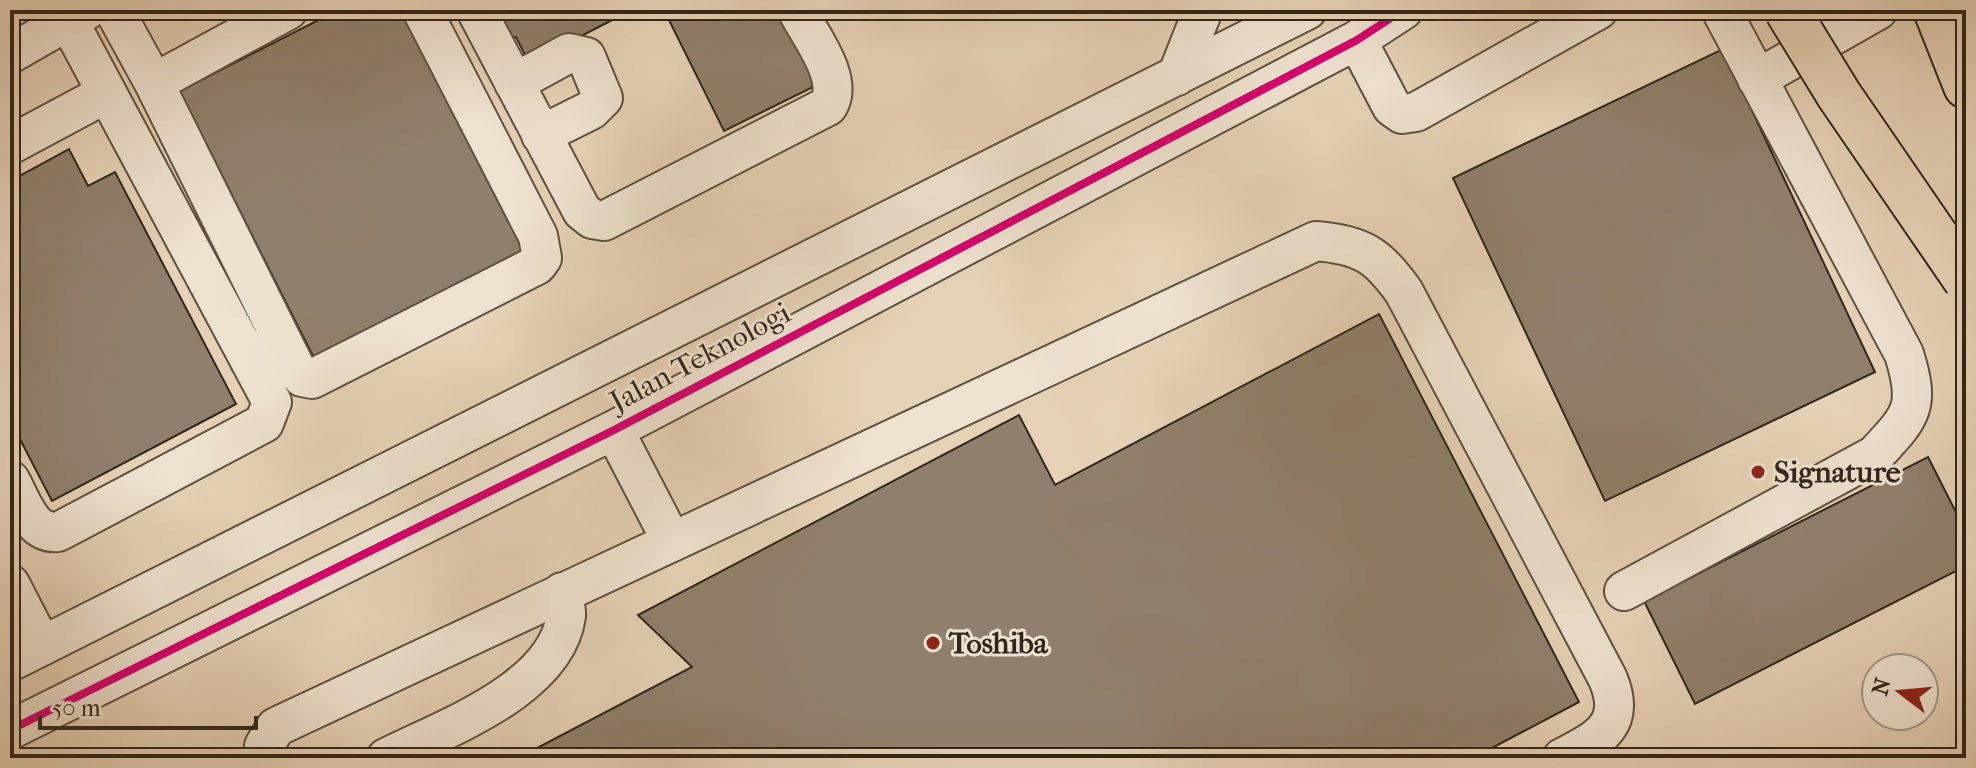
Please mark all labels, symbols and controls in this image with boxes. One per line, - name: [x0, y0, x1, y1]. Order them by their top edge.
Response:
- street label: Jalan Teknologi: [602, 295, 796, 421]
- place label: Signature: [1774, 455, 1901, 490]
- marker: Signature: [1749, 463, 1767, 481]
- place label: Toshiba: [948, 626, 1049, 661]
- marker: Toshiba: [924, 634, 942, 652]
- north arrow: [1860, 652, 1940, 732]
- text: N: [1867, 675, 1897, 698]
- scale bar: [40, 680, 256, 730]
- text: 50 m: [52, 694, 101, 722]

